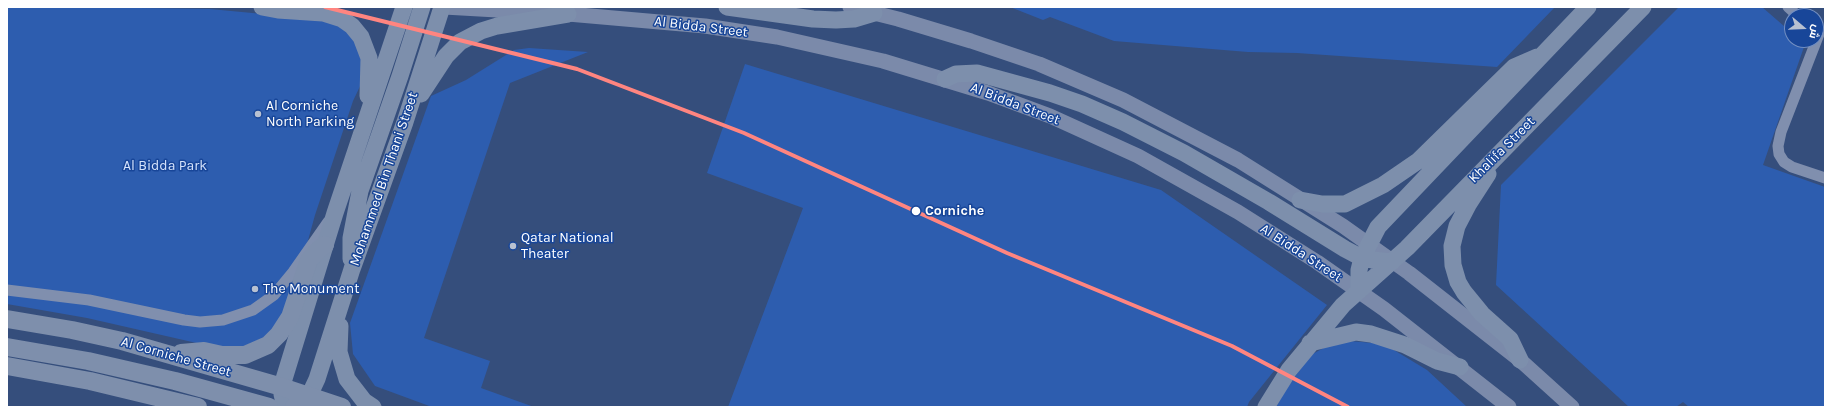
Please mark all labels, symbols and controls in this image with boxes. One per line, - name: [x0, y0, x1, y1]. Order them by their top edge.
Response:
- north arrow: [1784, 8, 1824, 48]
- street label: Al Bidda Street: [653, 13, 749, 41]
- text: ش: [1806, 23, 1823, 41]
- street label: Al Bidda Street: [968, 79, 1062, 129]
- street label: Mohammed Bin Thani Street: [346, 90, 422, 268]
- place label: Al Corniche North Parking: [266, 98, 354, 130]
- marker: Al Corniche North Parking: [253, 109, 263, 119]
- street label: Khalifa Street: [1465, 113, 1539, 187]
- park label: Al Bidda Park: [123, 158, 207, 174]
- place label: Corniche: [925, 203, 984, 219]
- marker: Corniche: [910, 205, 922, 217]
- street label: Al Bidda Street: [1257, 220, 1345, 286]
- place label: Qatar National Theater: [521, 230, 614, 262]
- marker: Qatar National Theater: [508, 241, 518, 251]
- place label: The Monument: [263, 281, 359, 297]
- marker: The Monument: [250, 284, 260, 294]
- street label: Al Corniche Street: [119, 333, 233, 381]

